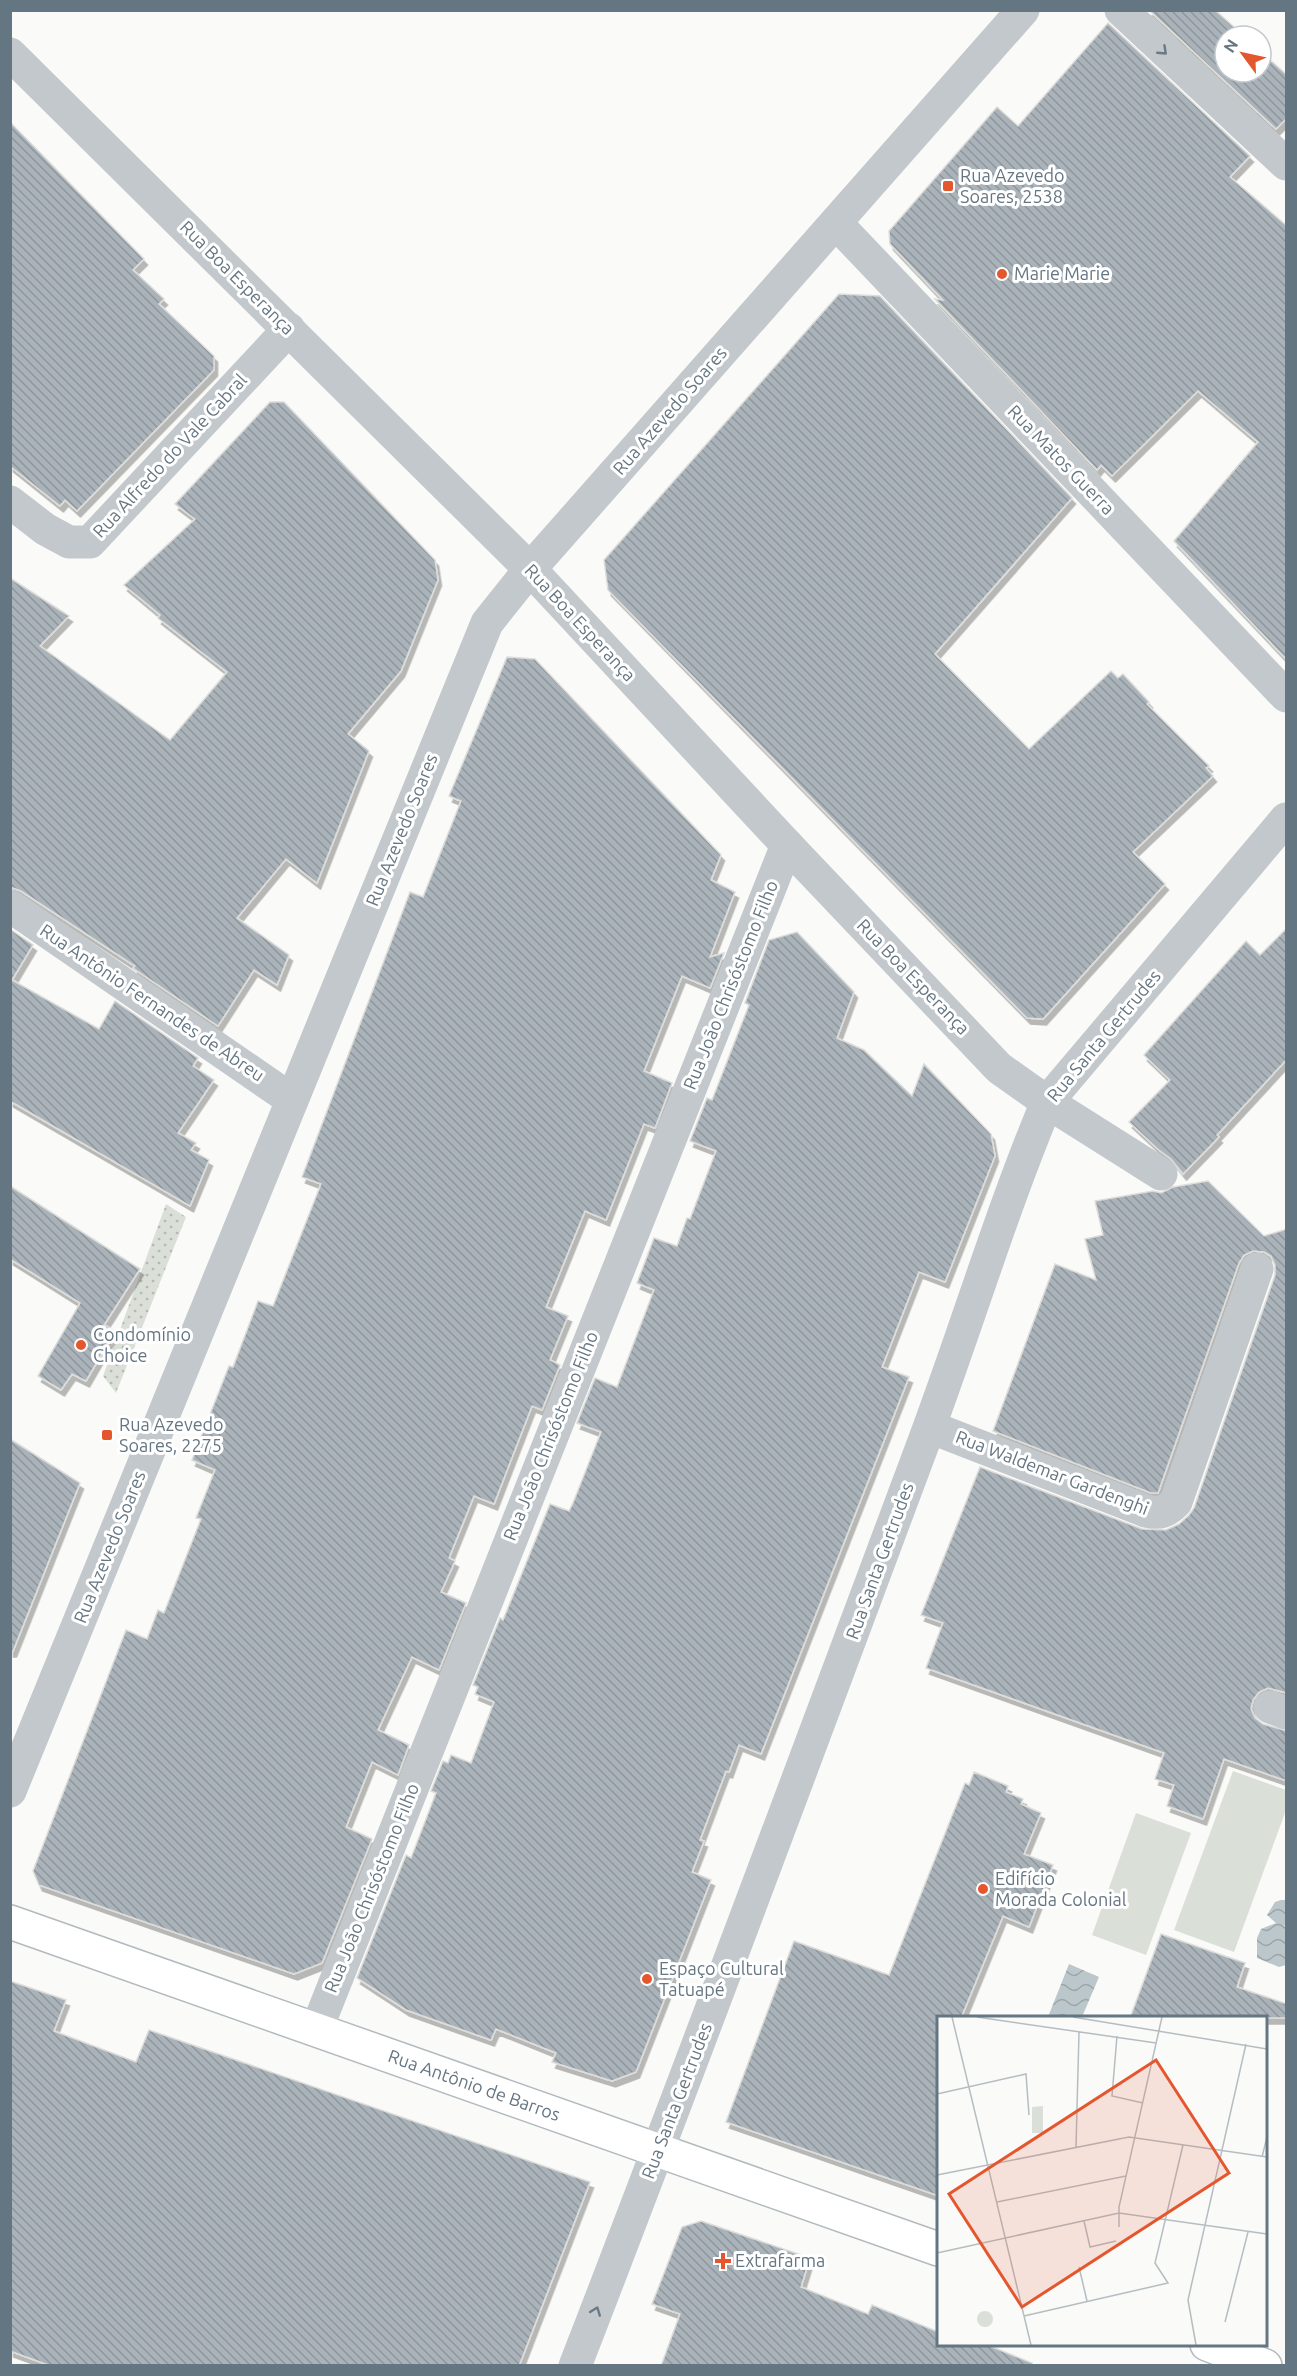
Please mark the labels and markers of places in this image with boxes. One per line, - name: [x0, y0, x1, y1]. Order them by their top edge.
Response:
- place label: Rua Azevedo Soares, 2538: [960, 165, 1065, 206]
- marker: Rua Azevedo Soares, 2538: [941, 179, 955, 193]
- place label: Marie Marie: [1014, 263, 1110, 283]
- marker: Marie Marie: [995, 267, 1009, 281]
- place label: Condomínio Choice: [93, 1324, 191, 1365]
- marker: Condomínio Choice: [74, 1338, 88, 1352]
- place label: Rua Azevedo Soares, 2275: [119, 1414, 224, 1455]
- marker: Rua Azevedo Soares, 2275: [100, 1428, 114, 1442]
- place label: Edifício Morada Colonial: [995, 1868, 1127, 1909]
- marker: Edifício Morada Colonial: [976, 1882, 990, 1896]
- place label: Espaço Cultural Tatuapé: [659, 1958, 784, 1999]
- marker: Espaço Cultural Tatuapé: [640, 1972, 654, 1986]
- place label: Extrafarma: [735, 2250, 825, 2270]
- marker: Extrafarma: [716, 2254, 730, 2268]

